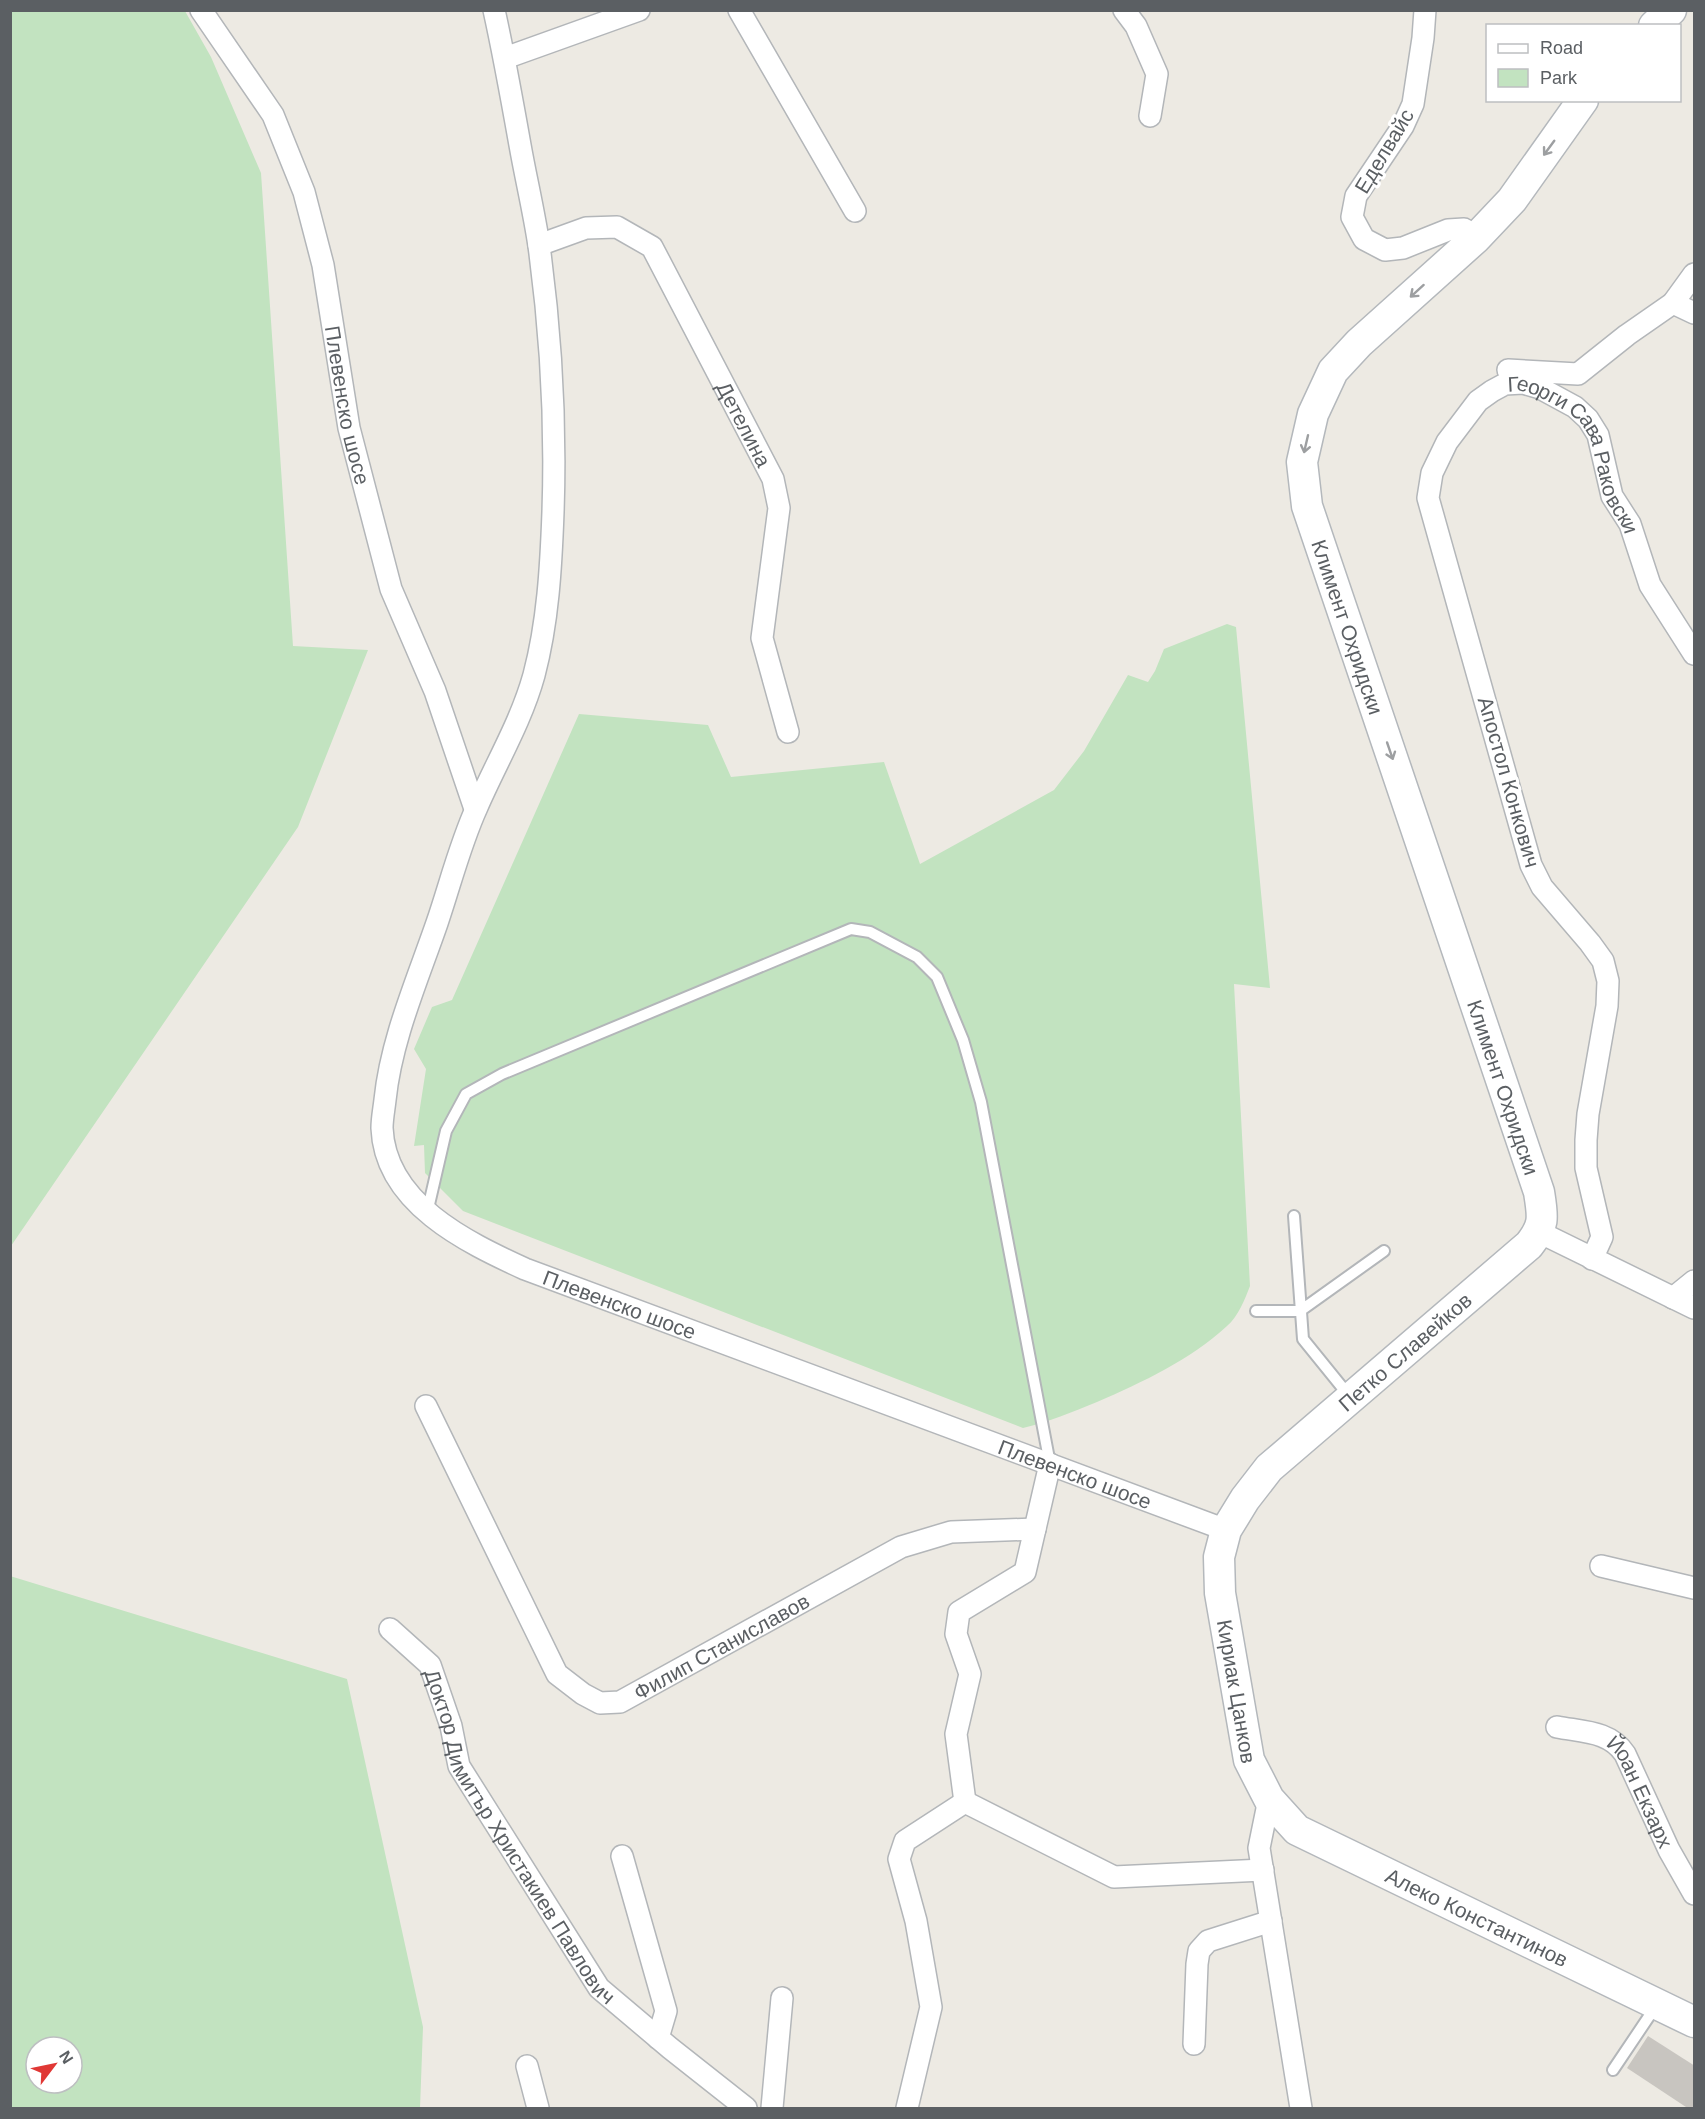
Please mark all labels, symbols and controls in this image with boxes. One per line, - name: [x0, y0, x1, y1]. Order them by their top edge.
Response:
- legend: [1486, 24, 1681, 102]
- text: Road: [1540, 38, 1583, 58]
- text: Park: [1540, 68, 1578, 88]
- street label: Еделвайс: [1350, 105, 1418, 197]
- one-way arrow: [1543, 139, 1555, 155]
- one-way arrow: [1410, 284, 1425, 298]
- street label: Плевенско шосе: [321, 324, 375, 487]
- street label: Георги Сава Раковски: [1507, 370, 1644, 536]
- street label: Детелина: [713, 378, 776, 471]
- one-way arrow: [1299, 434, 1311, 453]
- street label: Климент Охридски: [1308, 536, 1388, 717]
- street label: Апостол Конкович: [1474, 694, 1544, 870]
- one-way arrow: [1385, 741, 1396, 760]
- street label: Климент Охридски: [1463, 997, 1544, 1178]
- street label: Плевенско шосе: [540, 1265, 699, 1343]
- street label: Петко Славейков: [1334, 1288, 1476, 1416]
- street label: Плевенско шосе: [995, 1435, 1155, 1513]
- street label: Филип Станиславов: [630, 1589, 813, 1704]
- street label: Кириак Цанков: [1213, 1618, 1261, 1765]
- street label: Доктор Димитър Христакиев Павлович: [421, 1666, 620, 2008]
- street label: Йоан Екзарх: [1603, 1730, 1678, 1852]
- street label: Алеко Константинов: [1382, 1863, 1572, 1971]
- north arrow: [24, 2035, 84, 2095]
- text: N: [56, 2048, 77, 2067]

